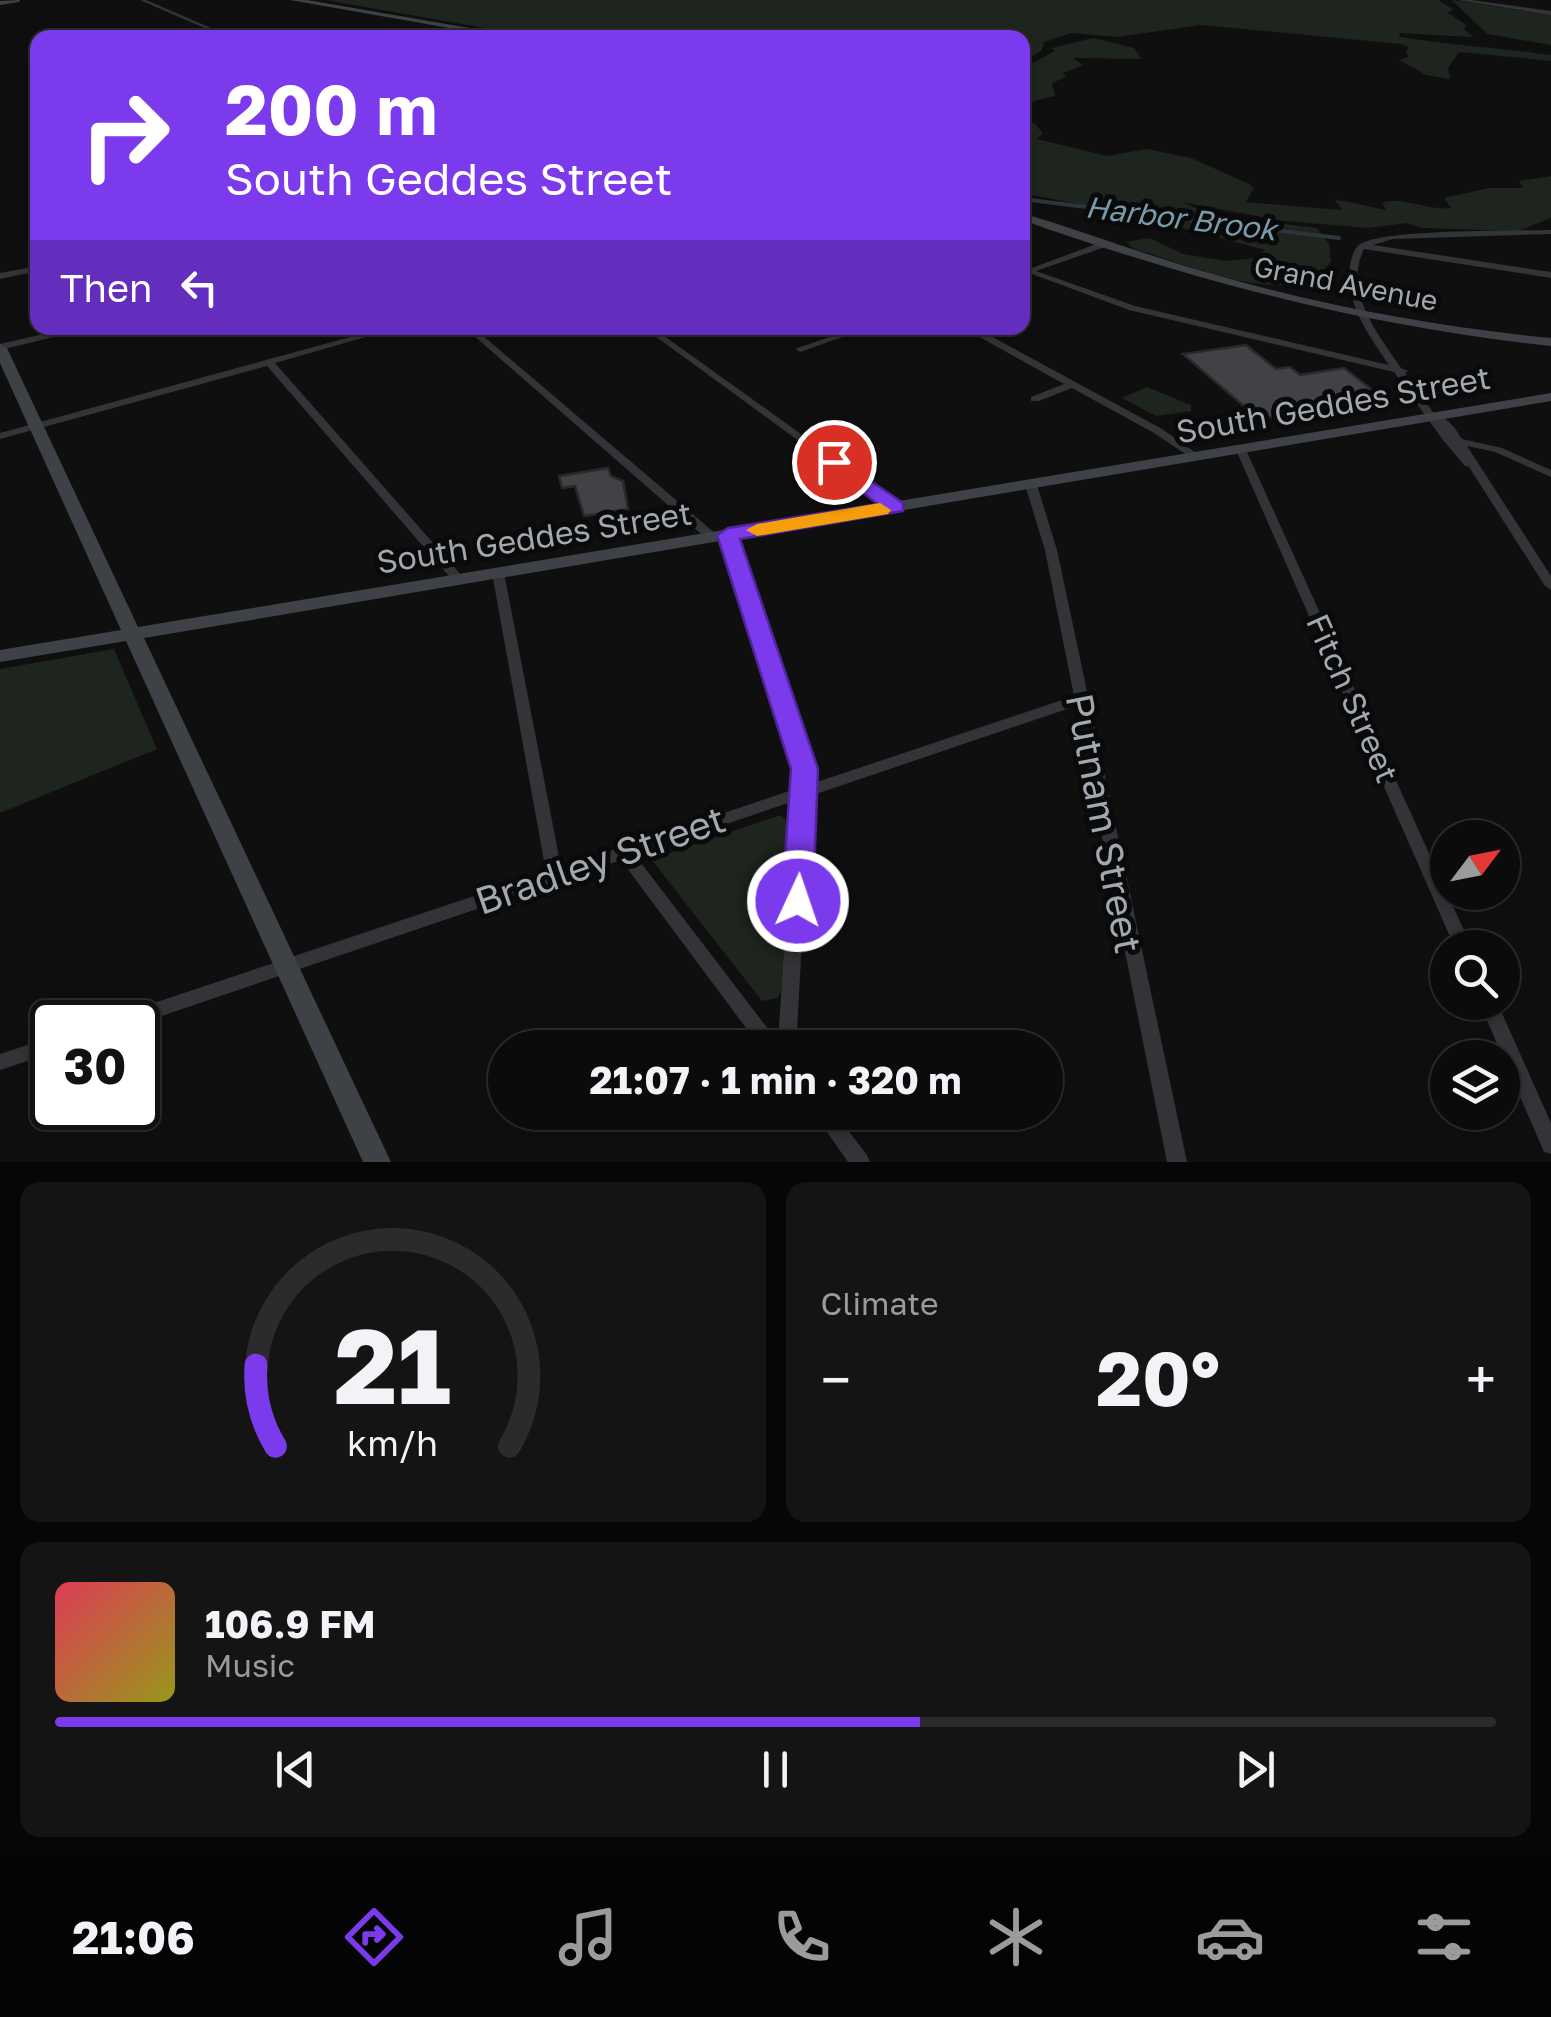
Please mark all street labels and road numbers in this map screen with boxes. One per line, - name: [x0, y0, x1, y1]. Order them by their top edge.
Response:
- street label: Grand Avenue: [1251, 249, 1441, 317]
- street label: South Geddes Street: [1173, 358, 1493, 450]
- street label: South Geddes Street: [374, 493, 694, 581]
- street label: Fitch Street: [1299, 608, 1407, 788]
- street label: Putnam Street: [1058, 689, 1152, 957]
- street label: Bradley Street: [469, 795, 731, 923]

